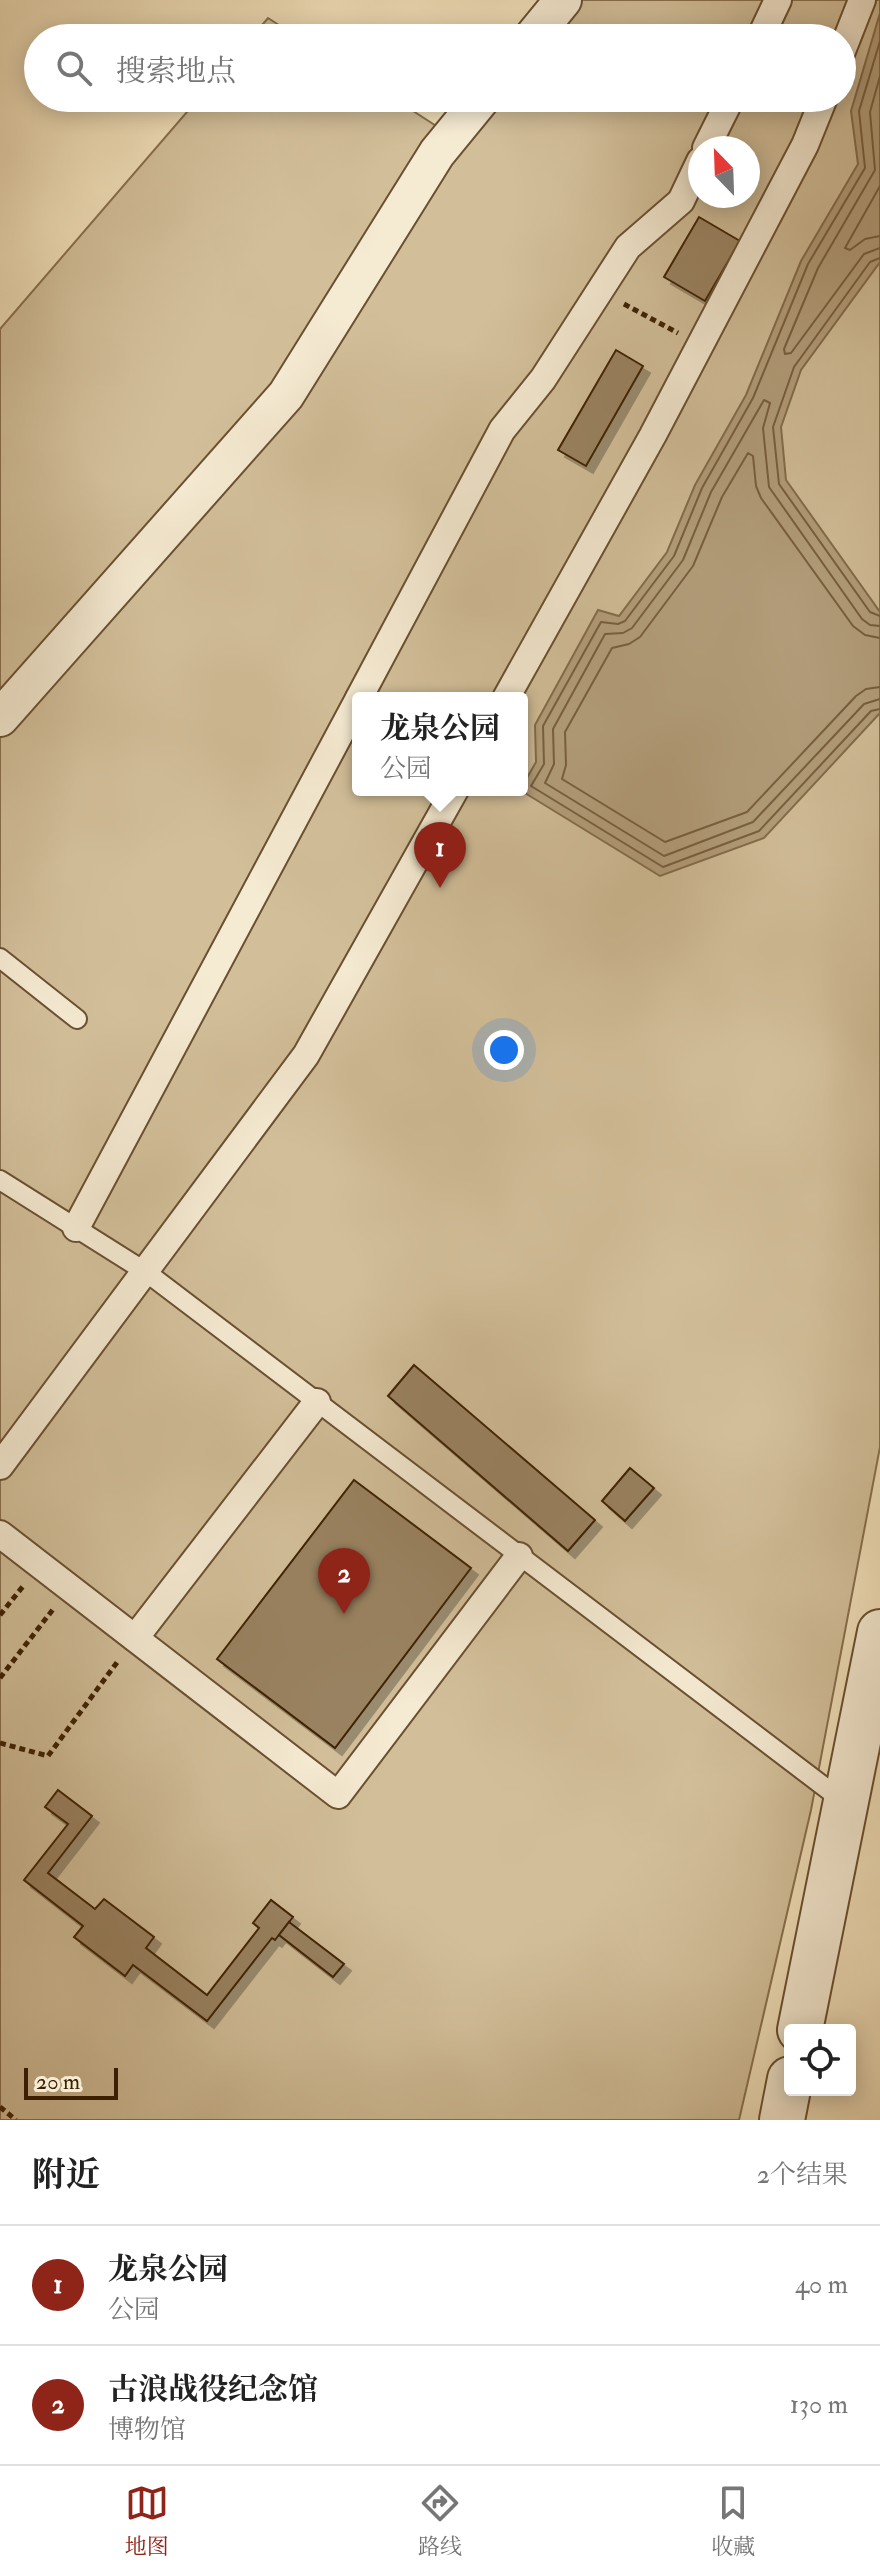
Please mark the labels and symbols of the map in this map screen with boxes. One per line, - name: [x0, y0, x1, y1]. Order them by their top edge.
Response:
- north arrow: [688, 136, 760, 208]
- pin: 1: [414, 822, 466, 888]
- your location: [484, 1030, 524, 1070]
- pin: 2: [318, 1548, 370, 1614]
- scale bar: [24, 2064, 118, 2100]

